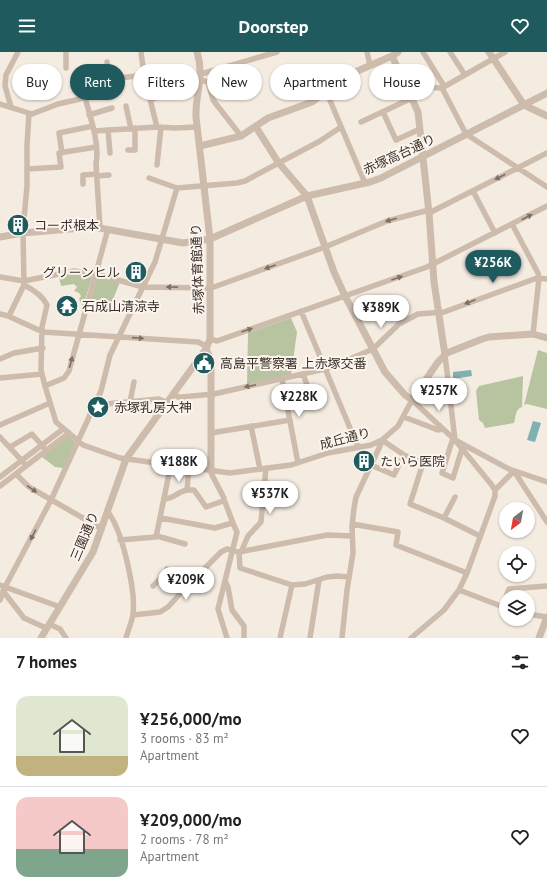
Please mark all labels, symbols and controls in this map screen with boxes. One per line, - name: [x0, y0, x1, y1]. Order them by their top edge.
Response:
- icon: menu: [16, 15, 38, 37]
- text: Doorstep: [239, 15, 308, 38]
- icon: heart: [509, 15, 531, 37]
- chip: Buy: [12, 64, 62, 100]
- chip: Rent: [70, 64, 125, 100]
- chip: Filters: [133, 64, 199, 100]
- chip: New: [207, 64, 262, 100]
- chip: Apartment: [270, 64, 361, 100]
- chip: House: [369, 64, 435, 100]
- street label: 赤塚高台通り: [360, 130, 438, 179]
- one-way arrow: [494, 174, 506, 180]
- building icon: コーポ根本: [5, 212, 31, 238]
- one-way arrow: [521, 213, 532, 220]
- place label: コーポ根本: [34, 217, 99, 234]
- one-way arrow: [385, 217, 397, 223]
- street label: 赤塚体育館通り: [187, 223, 208, 315]
- pin: ¥256K: [465, 250, 521, 284]
- text: ¥256K: [474, 254, 512, 271]
- building icon: グリーンヒル: [123, 259, 149, 285]
- place label: グリーンヒル: [43, 264, 120, 281]
- one-way arrow: [263, 264, 275, 270]
- one-way arrow: [391, 275, 403, 281]
- one-way arrow: [166, 284, 178, 291]
- temple icon: 石成山清涼寺: [54, 293, 80, 319]
- pin: ¥389K: [353, 295, 409, 329]
- place label: 石成山清涼寺: [82, 298, 160, 315]
- text: ¥389K: [362, 299, 400, 316]
- one-way arrow: [464, 299, 476, 305]
- one-way arrow: [242, 327, 254, 333]
- one-way arrow: [132, 334, 144, 341]
- public building icon: 高島平警察署 上赤塚交番: [191, 350, 217, 376]
- place label: 高島平警察署 上赤塚交番: [220, 355, 366, 372]
- one-way arrow: [68, 356, 74, 368]
- pin: ¥257K: [411, 378, 467, 412]
- text: ¥257K: [420, 382, 458, 399]
- one-way arrow: [243, 383, 256, 389]
- pin: ¥228K: [271, 384, 327, 418]
- text: ¥228K: [280, 388, 318, 405]
- place icon: 赤塚乳房大神: [85, 394, 111, 420]
- place label: 赤塚乳房大神: [114, 399, 192, 416]
- street label: 成丘通り: [318, 424, 372, 453]
- building icon: たいら医院: [351, 448, 377, 474]
- pin: ¥188K: [151, 449, 207, 483]
- text: ¥188K: [160, 453, 198, 470]
- place label: たいら医院: [380, 453, 445, 470]
- pin: ¥537K: [242, 481, 298, 515]
- one-way arrow: [27, 485, 38, 493]
- text: ¥537K: [251, 485, 289, 502]
- north arrow: [499, 502, 535, 538]
- map controls: [499, 502, 535, 626]
- street label: 三園通り: [66, 509, 102, 563]
- one-way arrow: [29, 529, 36, 540]
- button: locate: [499, 546, 535, 582]
- pin: ¥209K: [158, 567, 214, 601]
- text: ¥209K: [167, 571, 205, 588]
- button: layers: [499, 590, 535, 626]
- text: 7 homes: [16, 651, 77, 673]
- icon: filters: [509, 651, 531, 673]
- text: ¥256,000/mo: [140, 708, 242, 730]
- icon: home: [48, 712, 96, 760]
- icon: heart: [509, 725, 531, 747]
- text: 3 rooms · 83 m²: [140, 730, 229, 747]
- text: Apartment: [140, 747, 199, 764]
- text: ¥209,000/mo: [140, 809, 242, 831]
- icon: home: [48, 813, 96, 861]
- icon: heart: [509, 826, 531, 848]
- text: 2 rooms · 78 m²: [140, 831, 229, 848]
- text: Apartment: [140, 848, 199, 865]

